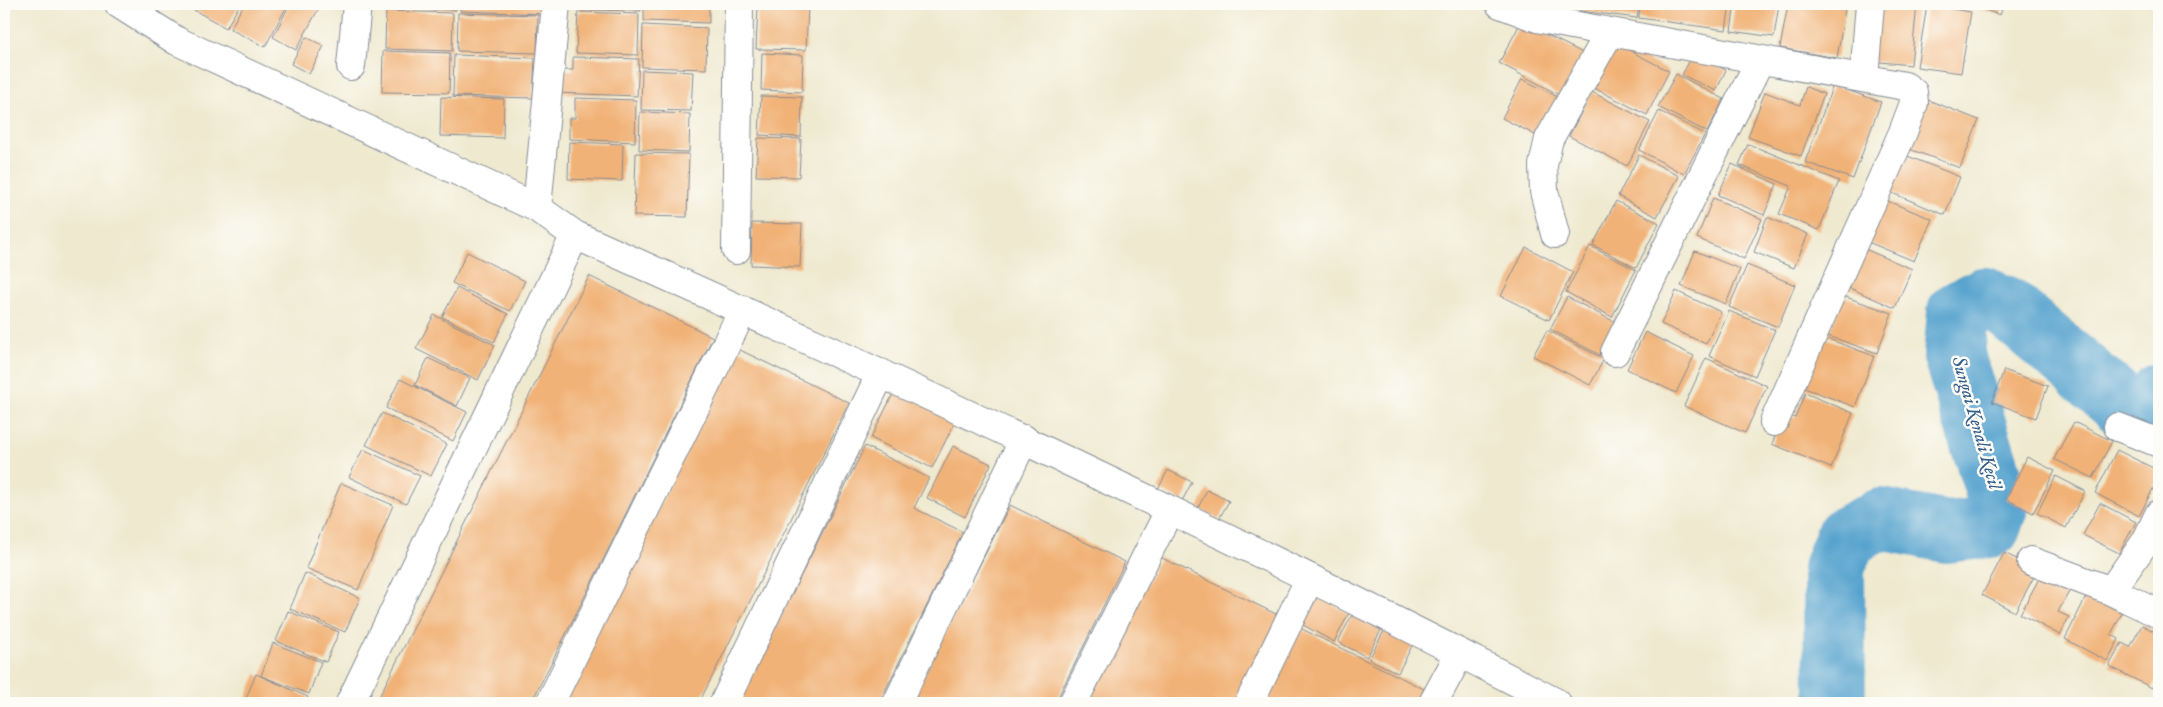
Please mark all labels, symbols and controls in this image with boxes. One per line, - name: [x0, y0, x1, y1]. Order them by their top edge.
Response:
- water label: Sungai Kenali Kecil: [1946, 354, 2007, 494]

